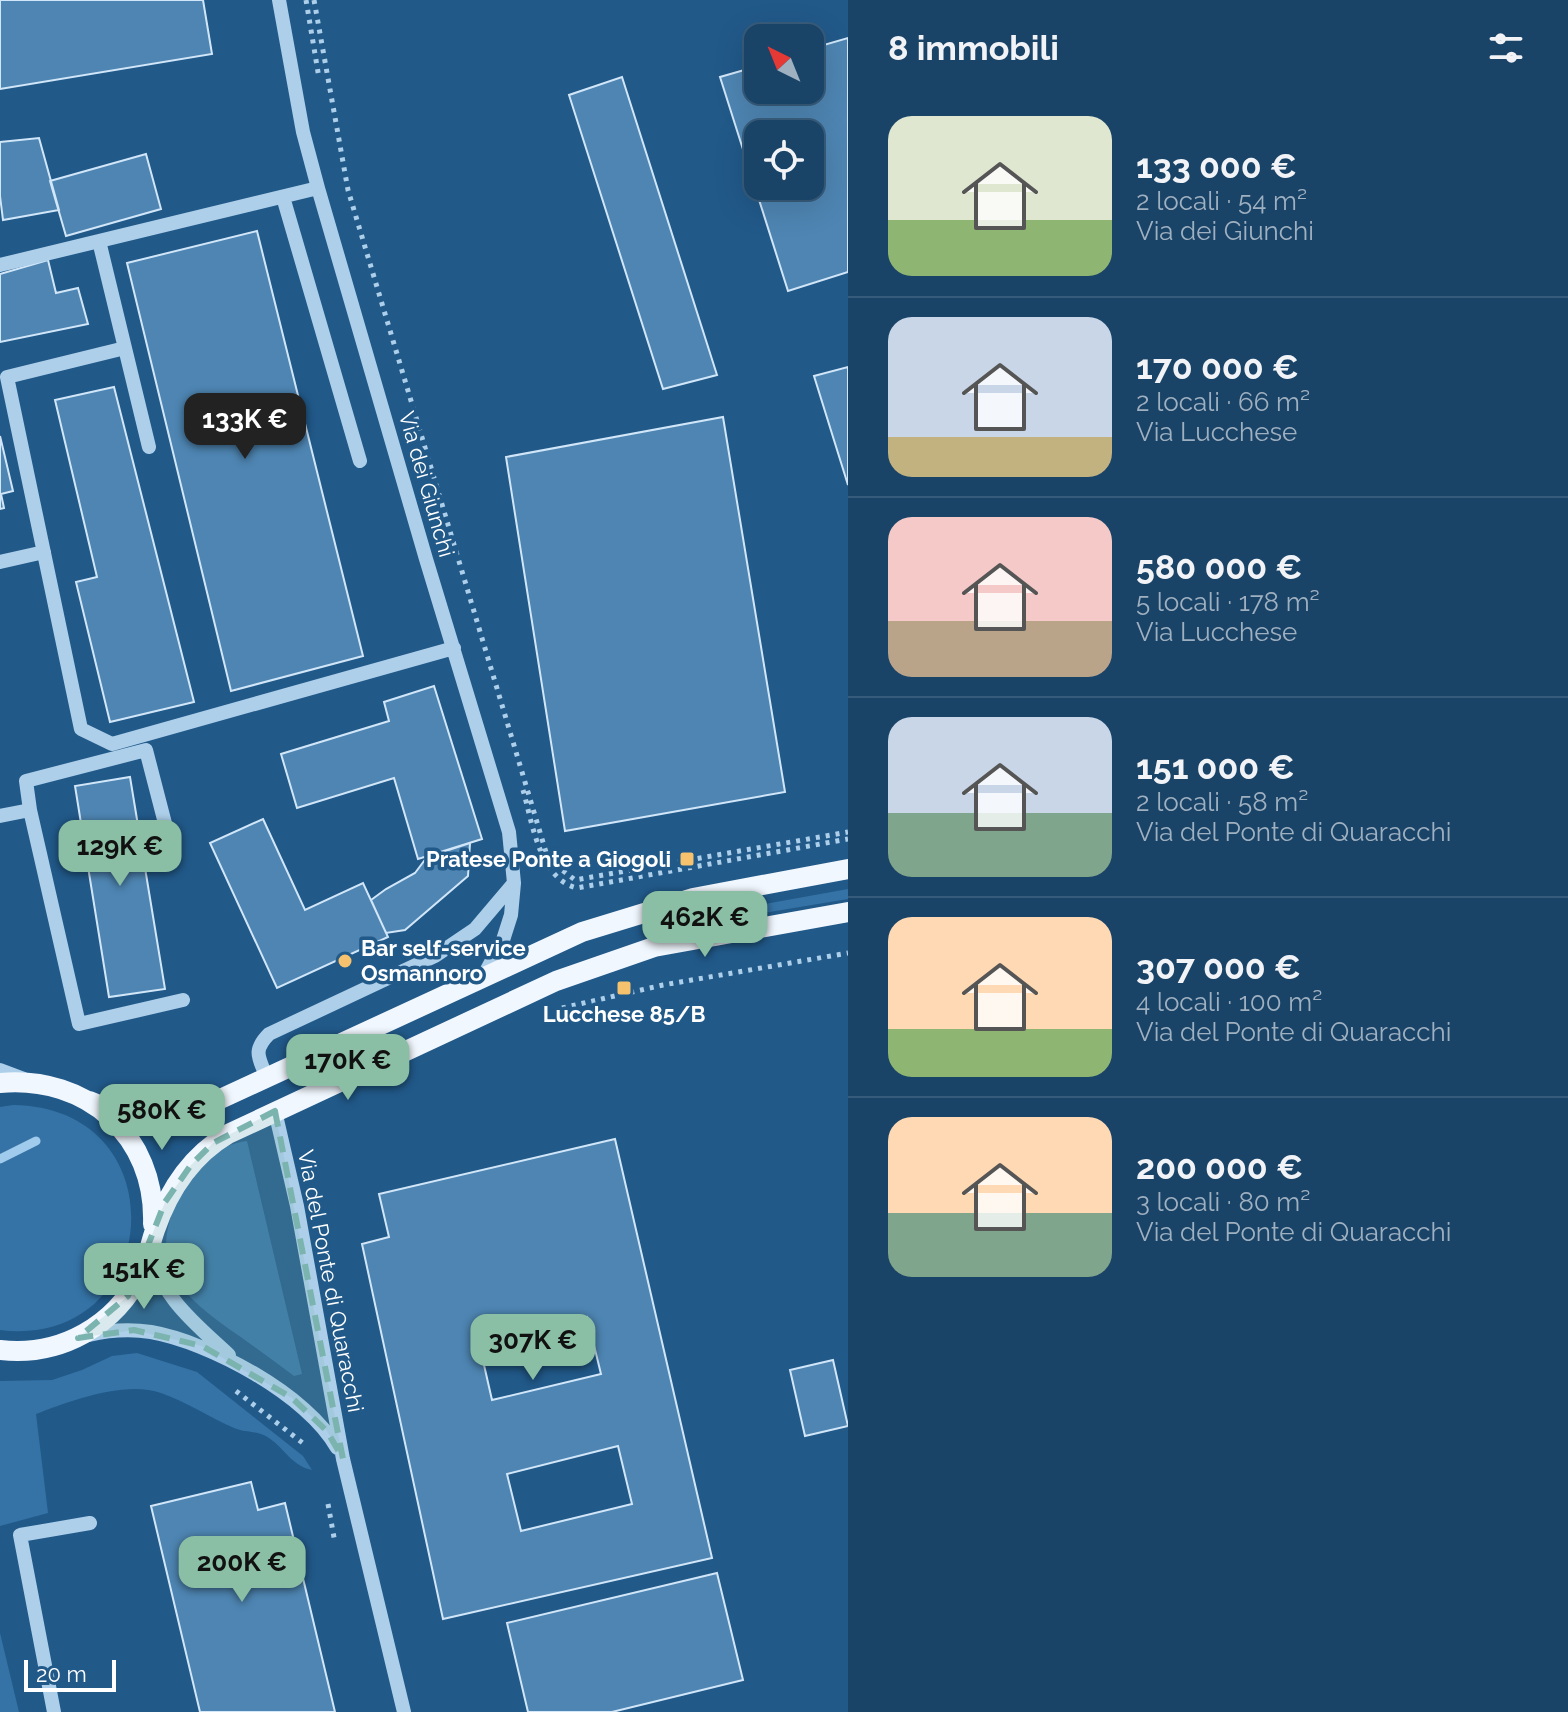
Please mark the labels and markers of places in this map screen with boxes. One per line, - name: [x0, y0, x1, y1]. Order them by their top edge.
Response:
- pin: 133K €: [180, 393, 310, 461]
- pin: 129K €: [55, 820, 185, 888]
- place label: Pratese Ponte a Giogoli: [426, 846, 671, 872]
- marker: Pratese Ponte a Giogoli: [678, 850, 696, 868]
- pin: 462K €: [640, 891, 770, 959]
- place label: Bar self-service Osmannoro: [361, 935, 526, 986]
- marker: Bar self-service Osmannoro: [336, 952, 354, 970]
- marker: Lucchese 85/B: [615, 979, 633, 997]
- place label: Lucchese 85/B: [543, 1001, 705, 1027]
- pin: 170K €: [283, 1034, 413, 1102]
- pin: 580K €: [97, 1084, 227, 1152]
- pin: 151K €: [79, 1243, 209, 1311]
- pin: 307K €: [468, 1314, 598, 1382]
- pin: 200K €: [177, 1536, 307, 1604]

